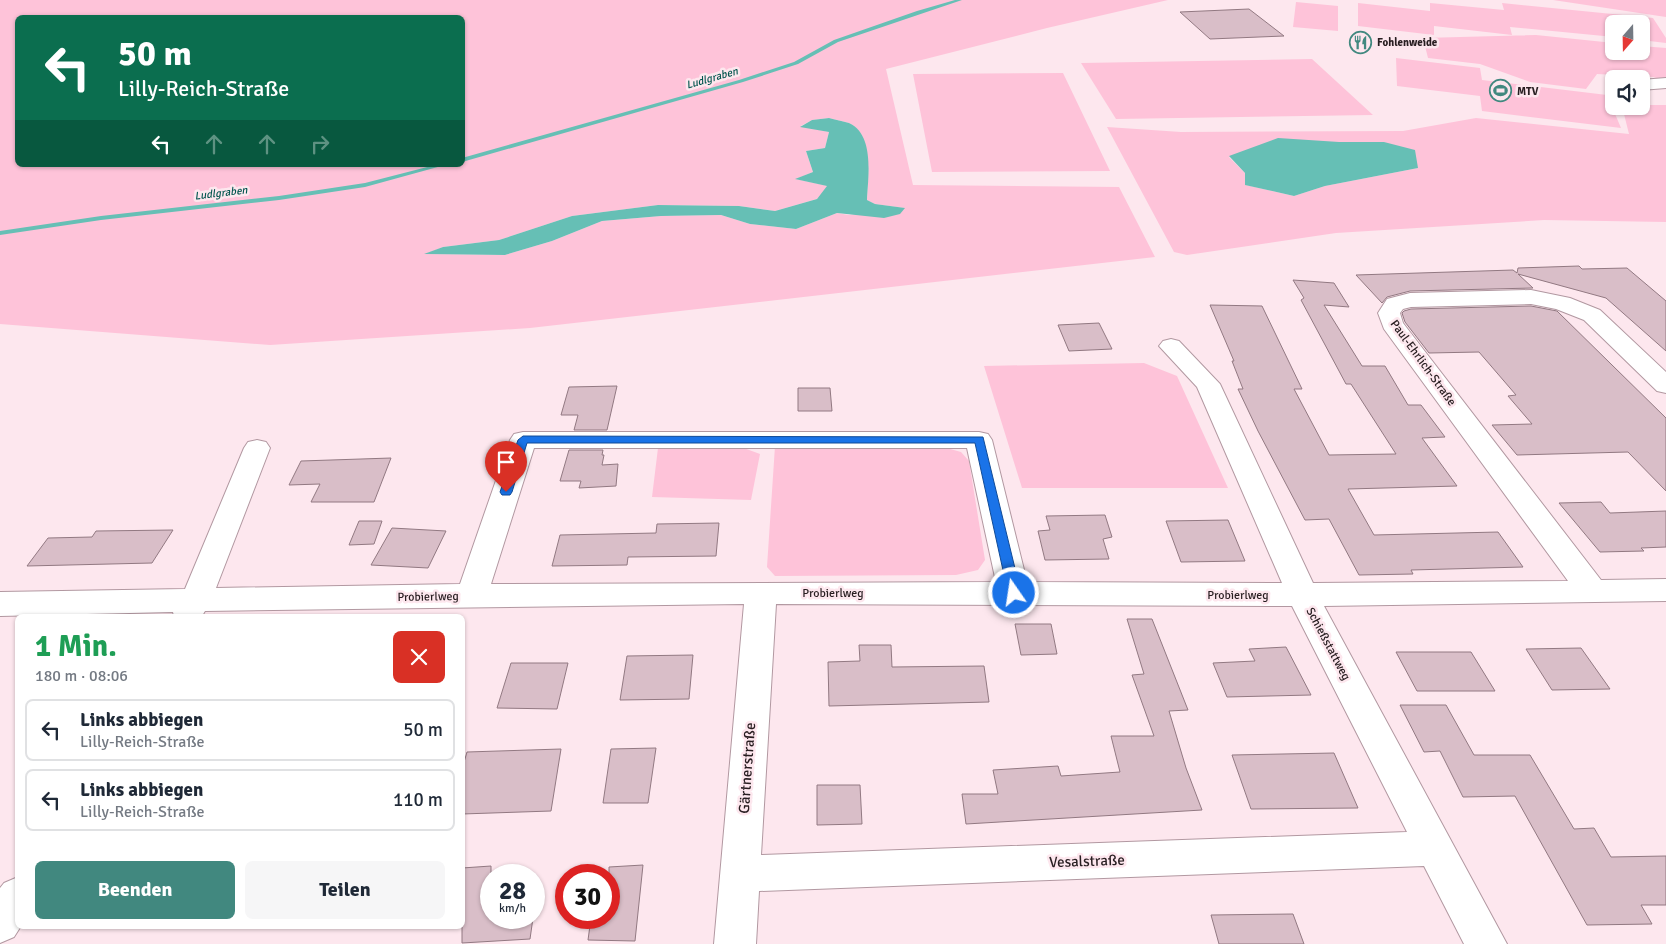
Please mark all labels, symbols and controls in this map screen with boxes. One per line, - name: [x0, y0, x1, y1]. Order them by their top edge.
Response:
- north arrow: [1605, 15, 1650, 60]
- map controls: [1605, 15, 1650, 115]
- restaurant icon: Fohlenweide: [1349, 30, 1373, 54]
- text: 50 m: [118, 32, 192, 75]
- icon: left: [35, 35, 100, 100]
- place label: Fohlenweide: [1377, 36, 1438, 49]
- water label: Ludlgraben: [685, 64, 740, 92]
- button: sound: [1605, 70, 1650, 115]
- text: Lilly-Reich-Straße: [118, 75, 289, 102]
- sports icon: MTV: [1489, 79, 1513, 103]
- place label: MTV: [1517, 85, 1539, 98]
- icon: left: [147, 130, 175, 158]
- icon: ahead: [200, 130, 228, 158]
- icon: ahead: [253, 130, 281, 158]
- icon: right: [306, 130, 334, 158]
- water label: Ludlgraben: [194, 183, 249, 203]
- street label: Paul-Ehrlich-Straße: [1387, 317, 1459, 409]
- pin: [485, 441, 527, 492]
- icon: arrive: [492, 448, 520, 476]
- position arrow: [987, 566, 1039, 618]
- street label: Probierlweg: [802, 586, 864, 601]
- street label: Probierlweg: [1207, 588, 1269, 603]
- street label: Probierlweg: [397, 589, 459, 605]
- street label: Schießstattweg: [1303, 605, 1353, 683]
- text: 1 Min.: [35, 628, 117, 665]
- button: close: [393, 631, 445, 683]
- text: 180 m · 08:06: [35, 666, 128, 686]
- text: Links abbiegen: [80, 708, 203, 732]
- icon: left: [37, 716, 65, 744]
- text: 50 m: [403, 718, 443, 742]
- street label: Gärtnerstraße: [735, 722, 759, 814]
- text: Lilly-Reich-Straße: [80, 732, 205, 752]
- text: Links abbiegen: [80, 778, 203, 802]
- icon: left: [37, 786, 65, 814]
- text: 110 m: [393, 788, 443, 812]
- text: Lilly-Reich-Straße: [80, 802, 205, 822]
- street label: Vesalstraße: [1049, 851, 1125, 871]
- button: Beenden: [35, 861, 235, 919]
- button: Teilen: [245, 861, 445, 919]
- speed limit sign: 30: [555, 864, 620, 929]
- text: 28: [499, 875, 526, 906]
- text: km/h: [499, 901, 526, 916]

